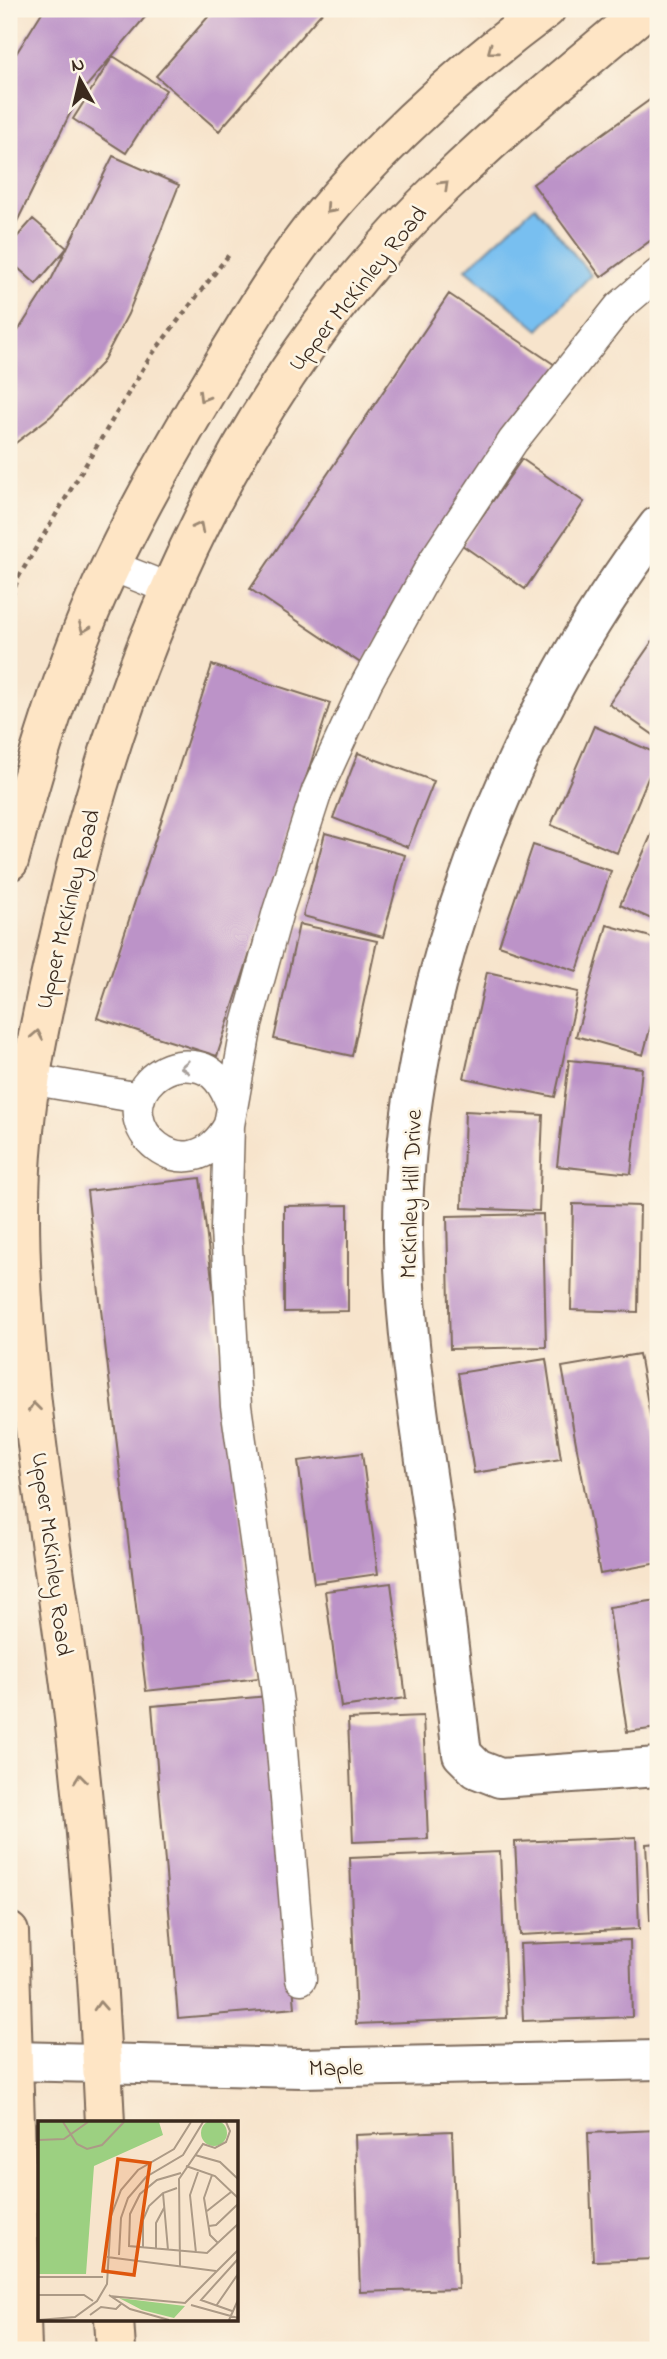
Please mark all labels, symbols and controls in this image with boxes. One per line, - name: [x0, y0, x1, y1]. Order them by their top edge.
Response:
- one-way arrow: [487, 41, 499, 54]
- north arrow: [46, 46, 116, 116]
- text: N: [70, 51, 86, 80]
- one-way arrow: [436, 180, 449, 193]
- street label: Upper McKinley Road: [281, 199, 438, 381]
- one-way arrow: [325, 201, 338, 214]
- one-way arrow: [198, 390, 211, 403]
- one-way arrow: [190, 522, 204, 534]
- one-way arrow: [79, 621, 93, 633]
- street label: Upper McKinley Road: [28, 806, 112, 1013]
- one-way arrow: [29, 1029, 44, 1041]
- one-way arrow: [179, 1059, 190, 1074]
- street label: McKinley Hill Drive: [392, 1108, 434, 1279]
- one-way arrow: [26, 1402, 41, 1413]
- street label: Upper McKinley Road: [20, 1451, 80, 1659]
- one-way arrow: [72, 1773, 87, 1785]
- one-way arrow: [93, 2000, 108, 2011]
- street label: Maple: [308, 2052, 364, 2087]
- inset map: [38, 2121, 238, 2320]

